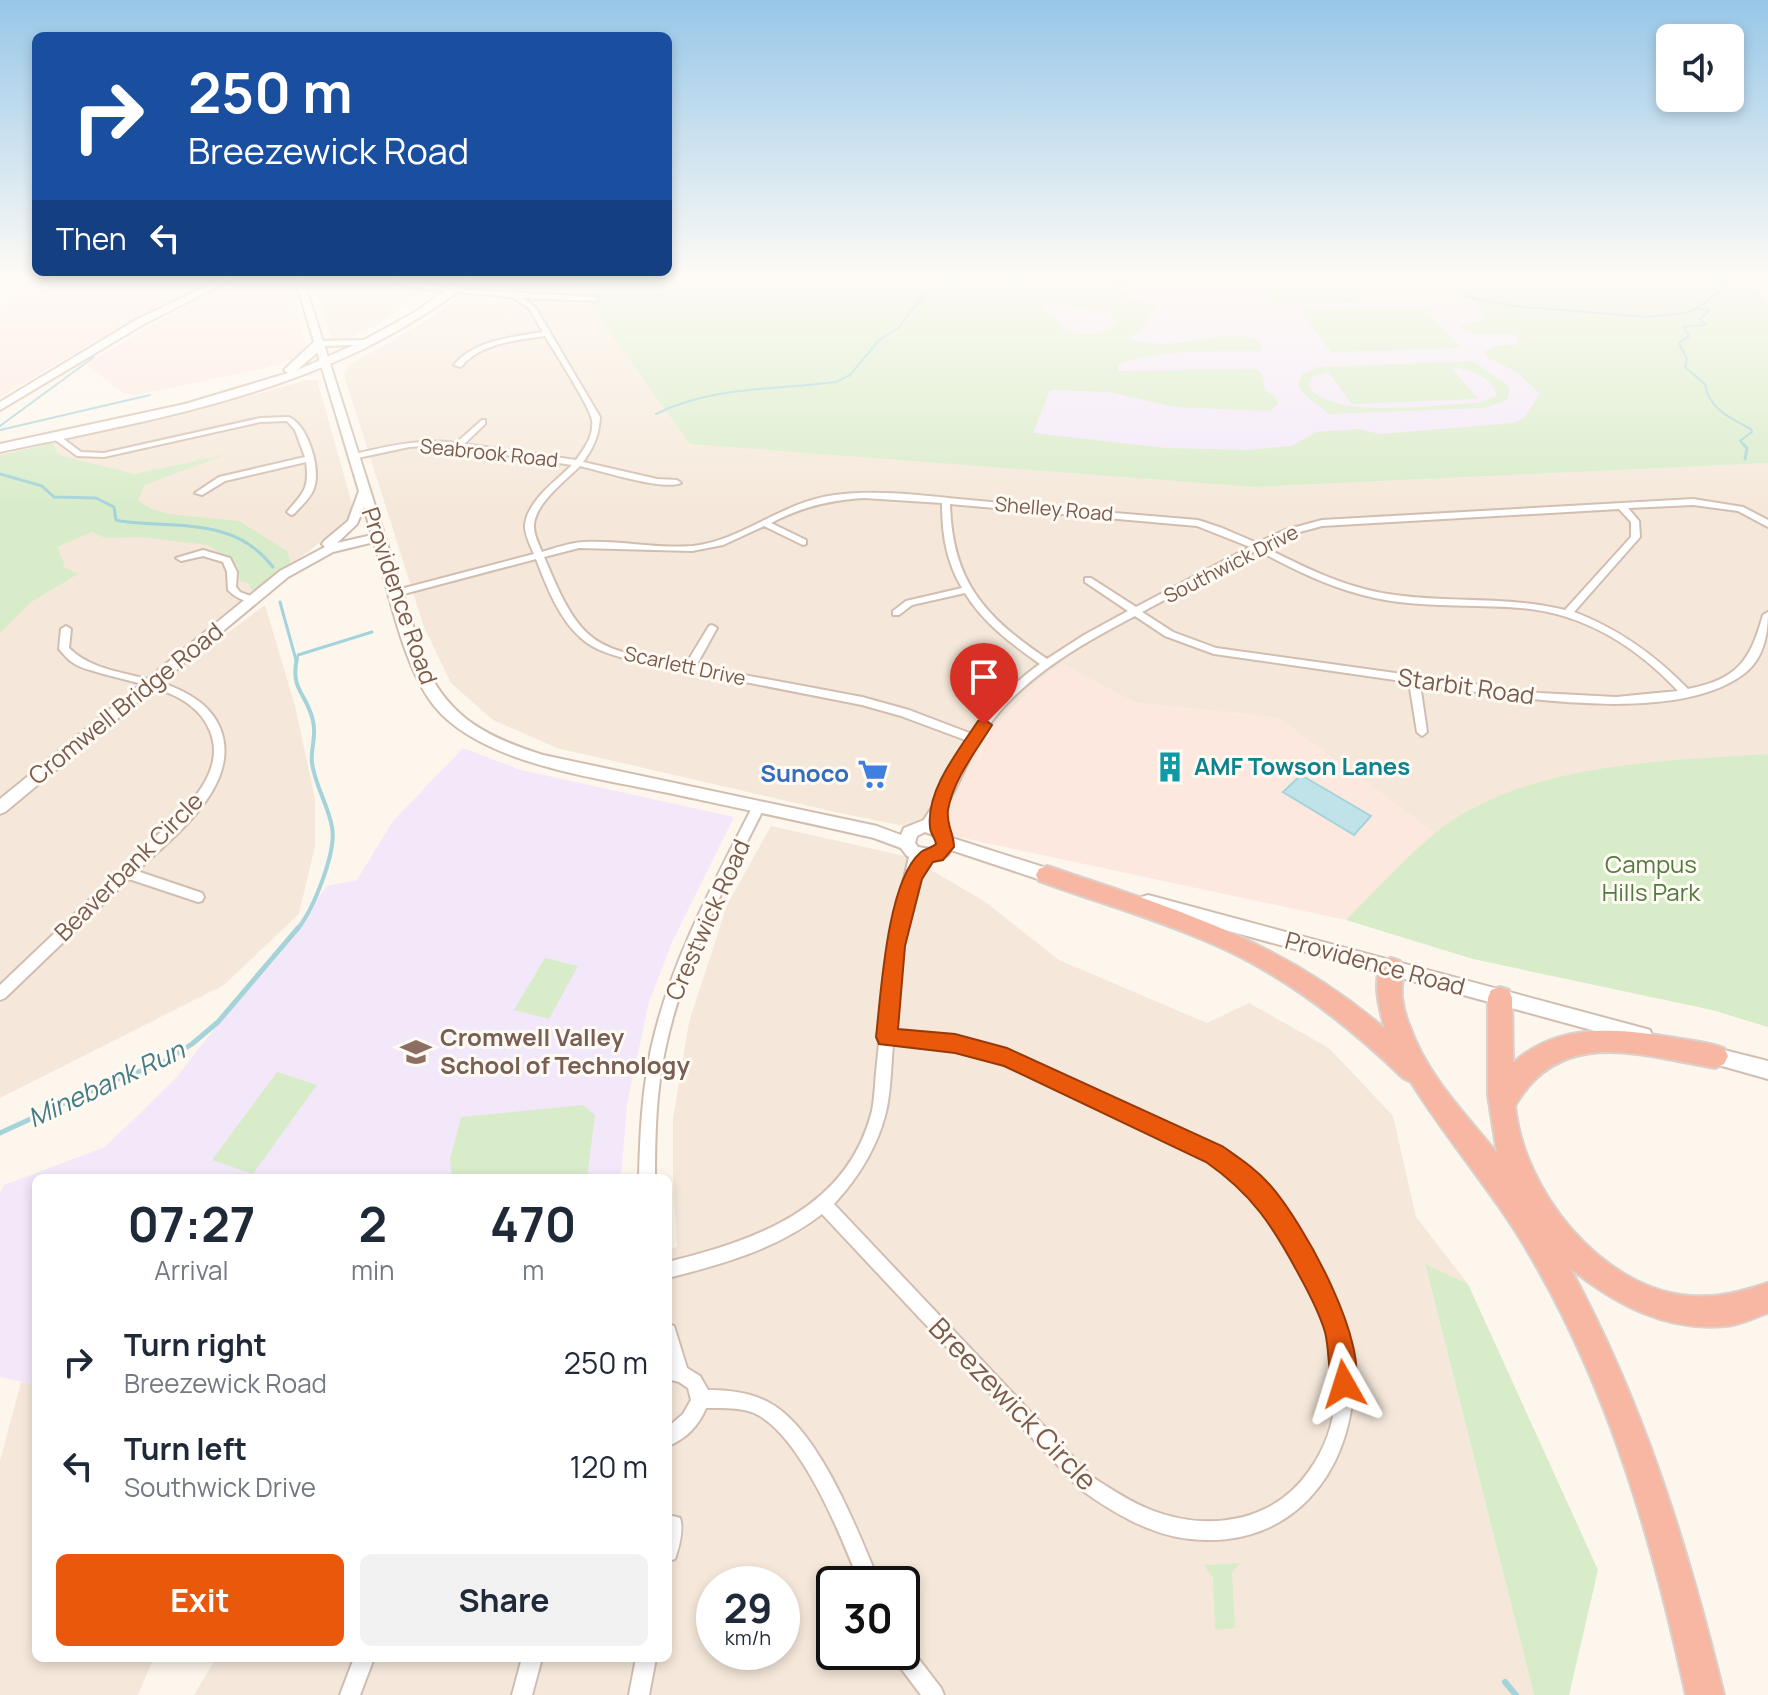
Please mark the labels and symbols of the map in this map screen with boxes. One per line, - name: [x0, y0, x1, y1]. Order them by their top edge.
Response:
- street label: Seabrook Road: [419, 432, 559, 473]
- street label: Shelley Road: [994, 490, 1114, 527]
- street label: Providence Road: [355, 503, 446, 688]
- street label: Southwick Drive: [1159, 518, 1303, 609]
- street label: Cromwell Bridge Road: [21, 614, 229, 792]
- street label: Scarlett Drive: [622, 639, 748, 692]
- pin: [950, 643, 1018, 725]
- street label: Starbit Road: [1396, 660, 1537, 711]
- place label: AMF Towson Lanes: [1194, 749, 1410, 782]
- building icon: AMF Towson Lanes: [1153, 750, 1187, 784]
- place label: Sunoco: [760, 756, 849, 789]
- supermarket icon: Sunoco: [856, 757, 890, 791]
- street label: Beaverbank Circle: [46, 784, 210, 948]
- street label: Crestwick Road: [656, 834, 757, 1005]
- park label: Campus Hills Park: [1602, 847, 1701, 908]
- street label: Providence Road: [1282, 923, 1469, 1002]
- place label: Cromwell Valley School of Technology: [440, 1020, 690, 1081]
- water label: Minebank Run: [21, 1030, 191, 1135]
- school or university icon: Cromwell Valley School of Technology: [399, 1035, 433, 1069]
- street label: Breezewick Circle: [921, 1309, 1106, 1498]
- position arrow: [1302, 1342, 1386, 1426]
- speed limit sign: 30: [816, 1566, 920, 1670]

